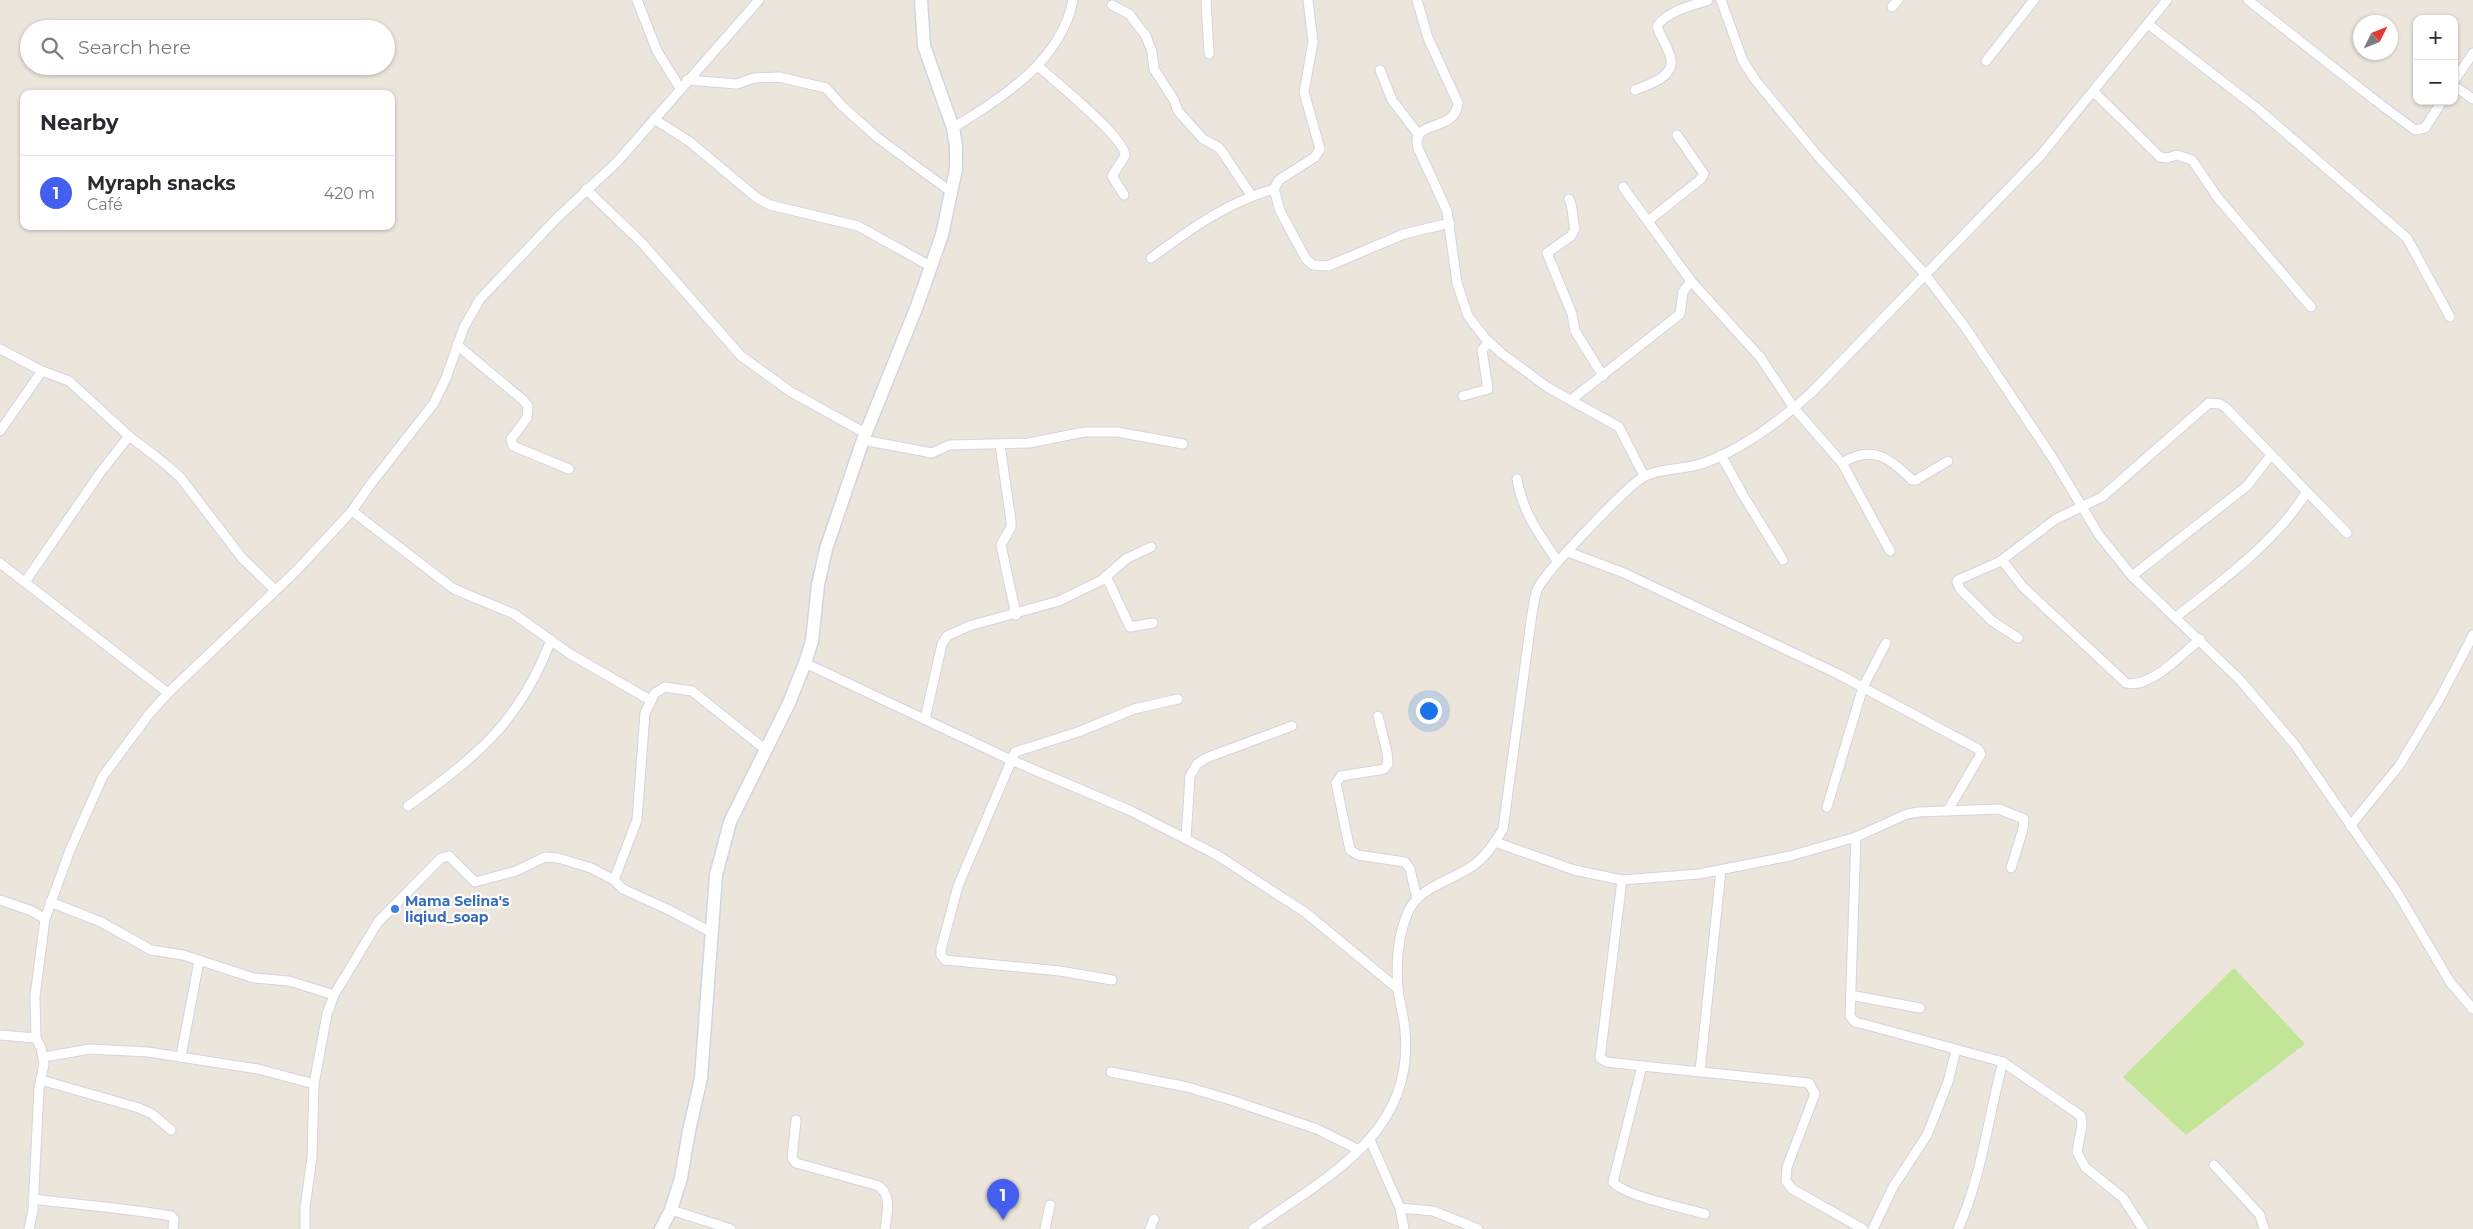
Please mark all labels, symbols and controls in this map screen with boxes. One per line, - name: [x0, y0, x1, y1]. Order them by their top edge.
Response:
- north arrow: [2353, 15, 2398, 60]
- map controls: [2413, 15, 2458, 105]
- button: +: [2413, 15, 2458, 60]
- search box: [20, 20, 395, 75]
- icon: search: [38, 34, 66, 62]
- text: Search here: [78, 36, 191, 59]
- button: −: [2413, 60, 2458, 105]
- text: Nearby: [40, 110, 119, 135]
- text: Myraph snacks: [87, 172, 236, 195]
- text: 1: [53, 184, 59, 203]
- text: 420 m: [324, 184, 375, 203]
- text: Café: [87, 195, 123, 214]
- your location: [1416, 698, 1442, 724]
- place label: Mama Selina's liqiud_soap: [405, 892, 510, 926]
- marker: Mama Selina's liqiud_soap: [389, 903, 401, 915]
- pin: 1: [987, 1179, 1019, 1220]

